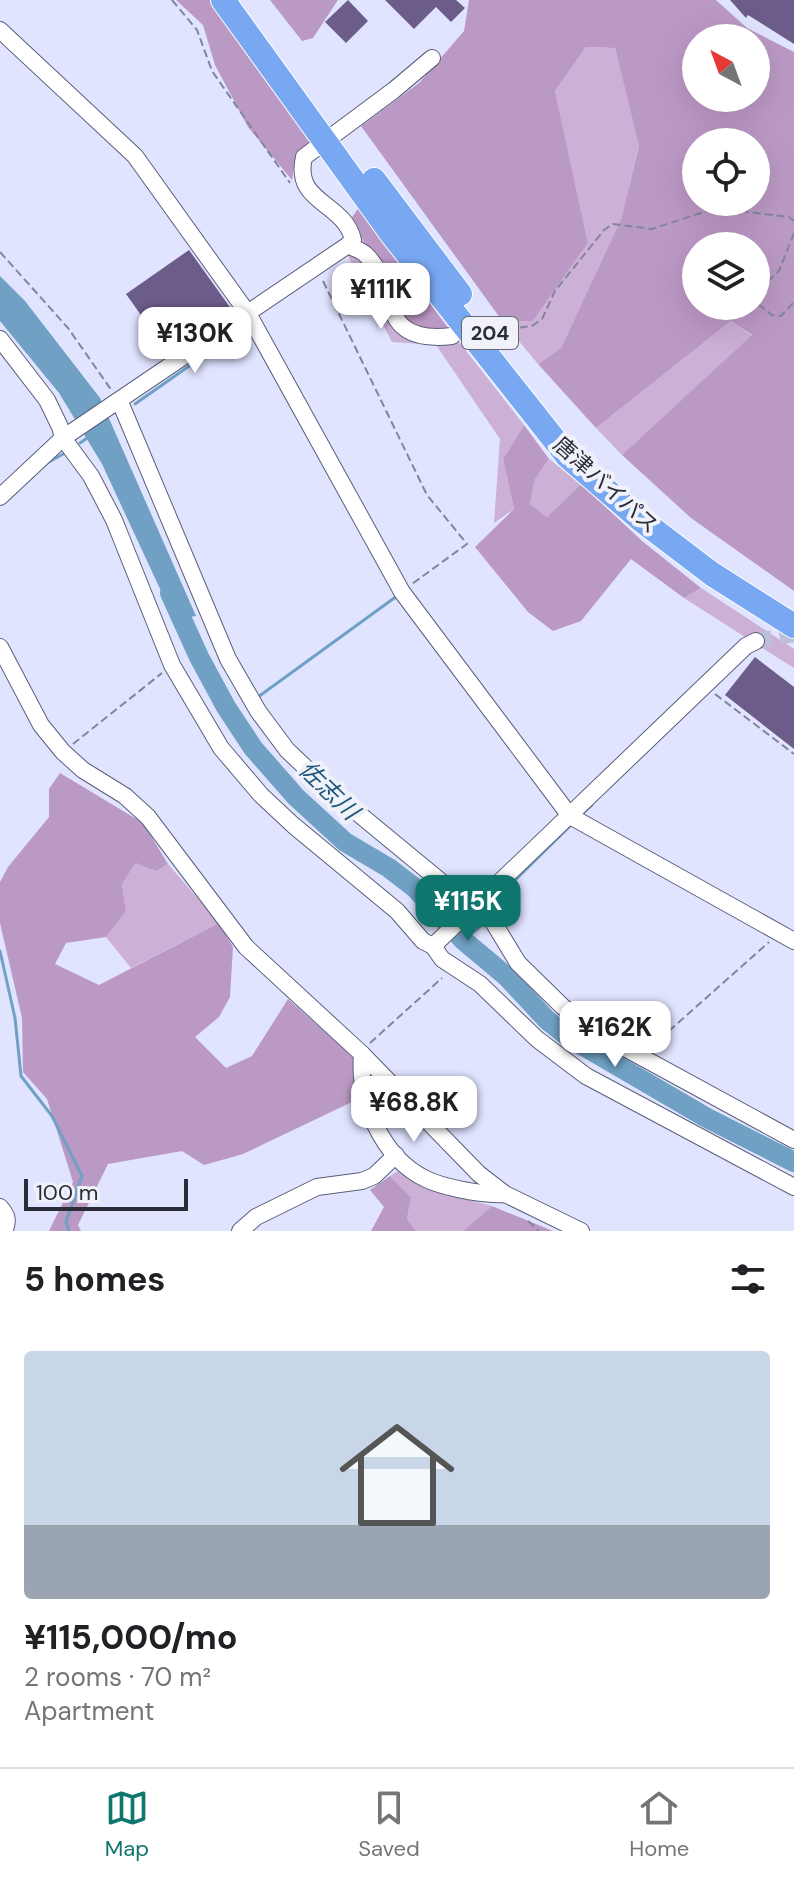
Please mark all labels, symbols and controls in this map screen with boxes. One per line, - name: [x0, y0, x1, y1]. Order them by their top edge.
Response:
- north arrow: [682, 24, 770, 112]
- map controls: [682, 24, 770, 320]
- button: locate: [682, 128, 770, 216]
- button: layers: [682, 232, 770, 320]
- pin: ¥111K: [325, 263, 437, 331]
- text: ¥111K: [350, 272, 412, 306]
- pin: ¥130K: [139, 307, 251, 375]
- text: ¥130K: [156, 316, 234, 350]
- road number: 204: [462, 317, 518, 349]
- street label: 唐津バイパス: [547, 430, 665, 540]
- water label: 佐志川: [292, 754, 368, 828]
- pin: ¥115K: [412, 875, 524, 943]
- text: ¥115K: [434, 884, 502, 918]
- pin: ¥162K: [559, 1001, 671, 1069]
- text: ¥162K: [578, 1010, 652, 1044]
- pin: ¥68.8K: [349, 1076, 479, 1144]
- text: ¥68.8K: [369, 1085, 459, 1119]
- scale bar: [24, 1175, 188, 1211]
- text: 100 m: [36, 1178, 98, 1207]
- text: 5 homes: [24, 1257, 165, 1302]
- icon: filters: [726, 1257, 770, 1301]
- icon: home: [325, 1403, 469, 1547]
- text: ¥115,000/mo: [24, 1615, 237, 1660]
- text: 2 rooms · 70 m²: [24, 1660, 211, 1694]
- text: Apartment: [24, 1694, 155, 1728]
- tab: Map: [105, 1786, 149, 1863]
- tab: Saved: [358, 1786, 420, 1863]
- tab: Home: [629, 1786, 689, 1863]

